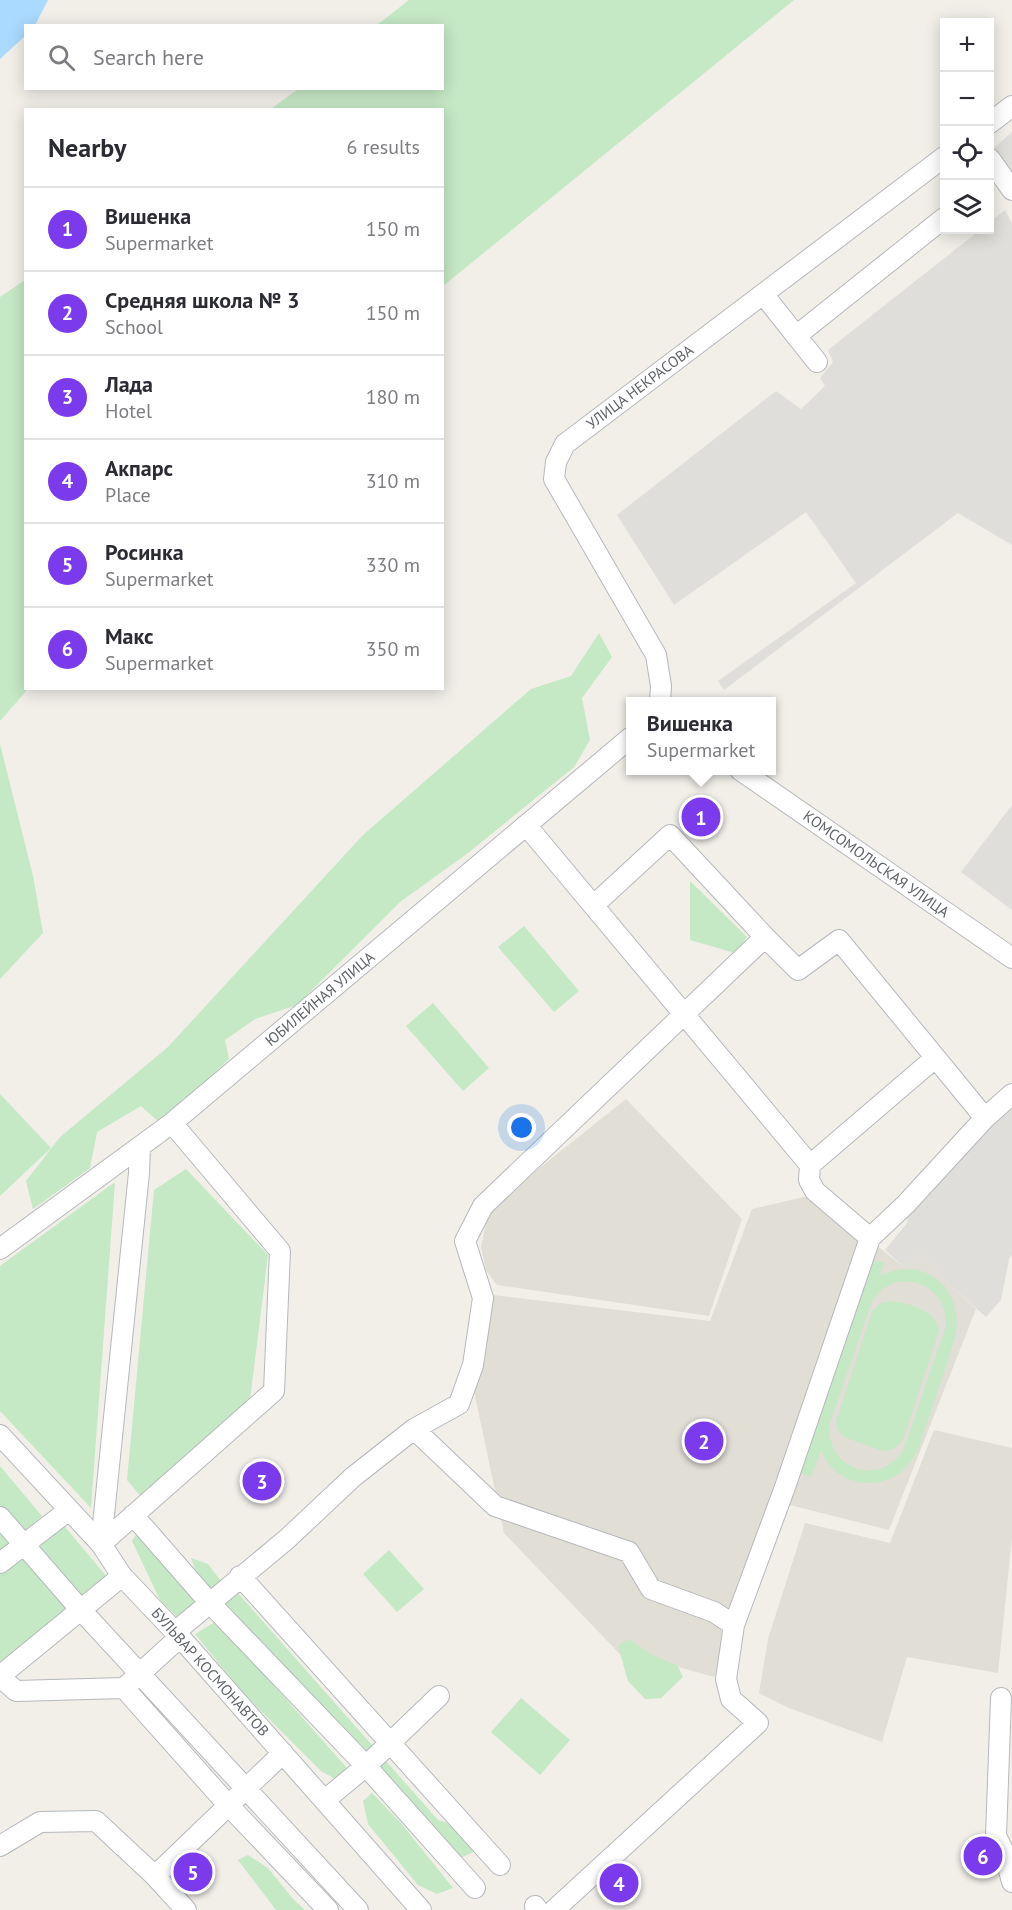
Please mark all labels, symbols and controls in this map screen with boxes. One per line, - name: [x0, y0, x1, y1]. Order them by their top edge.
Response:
- map controls: [940, 18, 994, 234]
- button: +: [940, 18, 994, 72]
- search box: [24, 24, 444, 90]
- icon: search: [45, 41, 78, 74]
- text: Search here: [93, 43, 204, 71]
- button: −: [940, 72, 994, 126]
- button: locate: [940, 126, 994, 180]
- text: Nearby: [48, 131, 126, 164]
- text: 6 results: [347, 134, 420, 160]
- button: layers: [940, 180, 994, 234]
- text: Вишенка: [105, 202, 191, 230]
- text: 1: [62, 216, 73, 242]
- text: 150 m: [366, 216, 420, 242]
- text: Supermarket: [105, 230, 213, 256]
- text: Средняя школа № 3: [105, 286, 299, 314]
- text: 2: [62, 300, 73, 326]
- text: 150 m: [366, 300, 420, 326]
- text: School: [105, 314, 163, 340]
- street label: УЛИЦА НЕКРАСОВА: [582, 340, 697, 433]
- text: Лада: [105, 370, 153, 398]
- text: 3: [62, 384, 73, 410]
- text: 180 m: [366, 384, 420, 410]
- text: Hotel: [105, 398, 152, 424]
- text: Акпарс: [105, 454, 173, 482]
- text: 4: [62, 468, 73, 494]
- text: 310 m: [366, 468, 420, 494]
- text: Place: [105, 482, 151, 508]
- text: Росинка: [105, 538, 184, 566]
- text: 5: [62, 552, 73, 578]
- text: 330 m: [366, 552, 420, 578]
- text: Supermarket: [105, 566, 213, 592]
- text: Макс: [105, 622, 154, 650]
- text: 6: [62, 636, 73, 662]
- text: 350 m: [366, 636, 420, 662]
- text: Supermarket: [105, 650, 213, 676]
- popup: [626, 697, 776, 775]
- text: Вишенка: [647, 709, 733, 737]
- text: Supermarket: [647, 737, 755, 763]
- pin: 1: [682, 794, 720, 840]
- street label: КОМСОМОЛЬСКАЯ УЛИЦА: [800, 806, 953, 921]
- street label: ЮБИЛЕЙНАЯ УЛИЦА: [261, 947, 378, 1050]
- your location: [507, 1113, 536, 1142]
- pin: 2: [684, 1418, 724, 1464]
- pin: 3: [242, 1458, 282, 1504]
- street label: БУЛЬВАР КОСМОНАВТОВ: [148, 1603, 273, 1740]
- pin: 6: [964, 1834, 1002, 1878]
- pin: 5: [174, 1850, 212, 1894]
- pin: 4: [600, 1860, 638, 1906]

